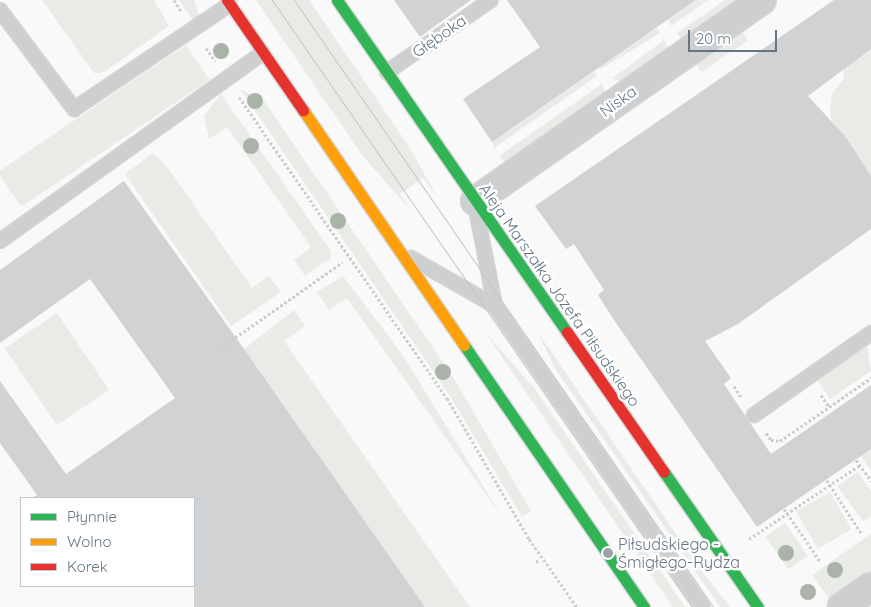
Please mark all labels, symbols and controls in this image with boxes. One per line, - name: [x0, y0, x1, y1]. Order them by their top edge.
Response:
- street label: Głęboka: [408, 11, 470, 61]
- scale bar: [691, 20, 780, 52]
- text: 20 m: [696, 29, 731, 48]
- street label: Niska: [596, 81, 640, 121]
- street label: Aleja Marszałka Józefa Piłsudskiego: [475, 180, 645, 410]
- legend: [20, 497, 195, 587]
- text: Płynnie: [67, 507, 117, 526]
- text: Wolno: [67, 532, 112, 551]
- place label: Piłsudskiego - Śmigłego-Rydza: [618, 534, 740, 572]
- marker: Piłsudskiego - Śmigłego-Rydza: [602, 547, 614, 559]
- text: Korek: [67, 557, 108, 576]

